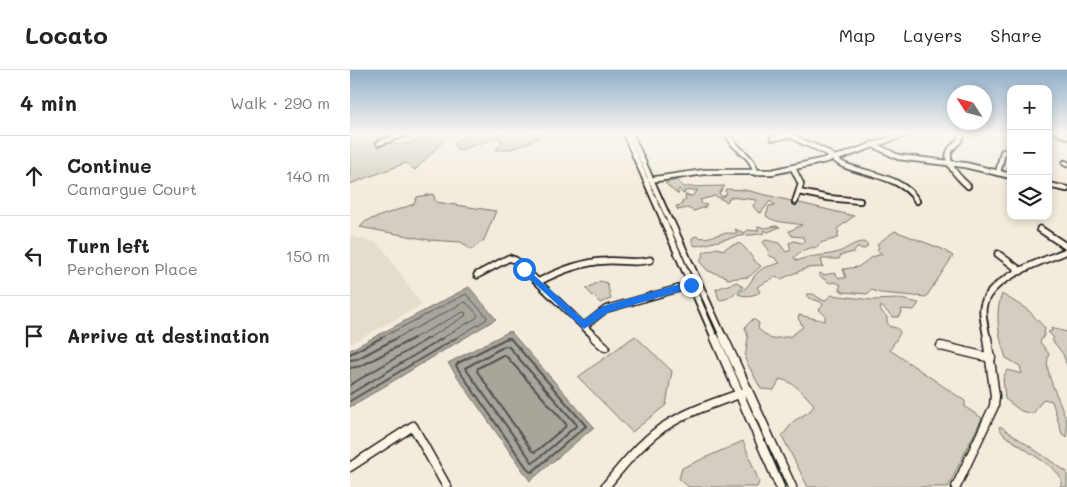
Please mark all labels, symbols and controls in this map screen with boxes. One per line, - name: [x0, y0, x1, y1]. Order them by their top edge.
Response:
- text: Locato: [25, 19, 108, 50]
- text: Map: [839, 23, 875, 47]
- text: Layers: [903, 23, 962, 47]
- text: Share: [990, 23, 1042, 47]
- north arrow: [947, 85, 992, 130]
- map controls: [1007, 85, 1052, 220]
- button: +: [1007, 85, 1052, 130]
- text: 4 min: [20, 89, 77, 116]
- text: Walk · 290 m: [230, 92, 330, 113]
- button: −: [1007, 130, 1052, 175]
- text: Continue: [67, 153, 152, 178]
- icon: ahead: [20, 162, 48, 190]
- text: 140 m: [286, 165, 330, 186]
- button: layers: [1007, 175, 1052, 220]
- text: Camargue Court: [67, 178, 197, 199]
- text: Turn left: [67, 233, 150, 258]
- icon: left: [20, 242, 48, 270]
- text: 150 m: [286, 245, 330, 266]
- text: Percheron Place: [67, 258, 198, 279]
- route start: [513, 258, 536, 281]
- route end: [680, 274, 703, 297]
- icon: arrive: [20, 322, 48, 350]
- text: Arrive at destination: [67, 323, 270, 348]

